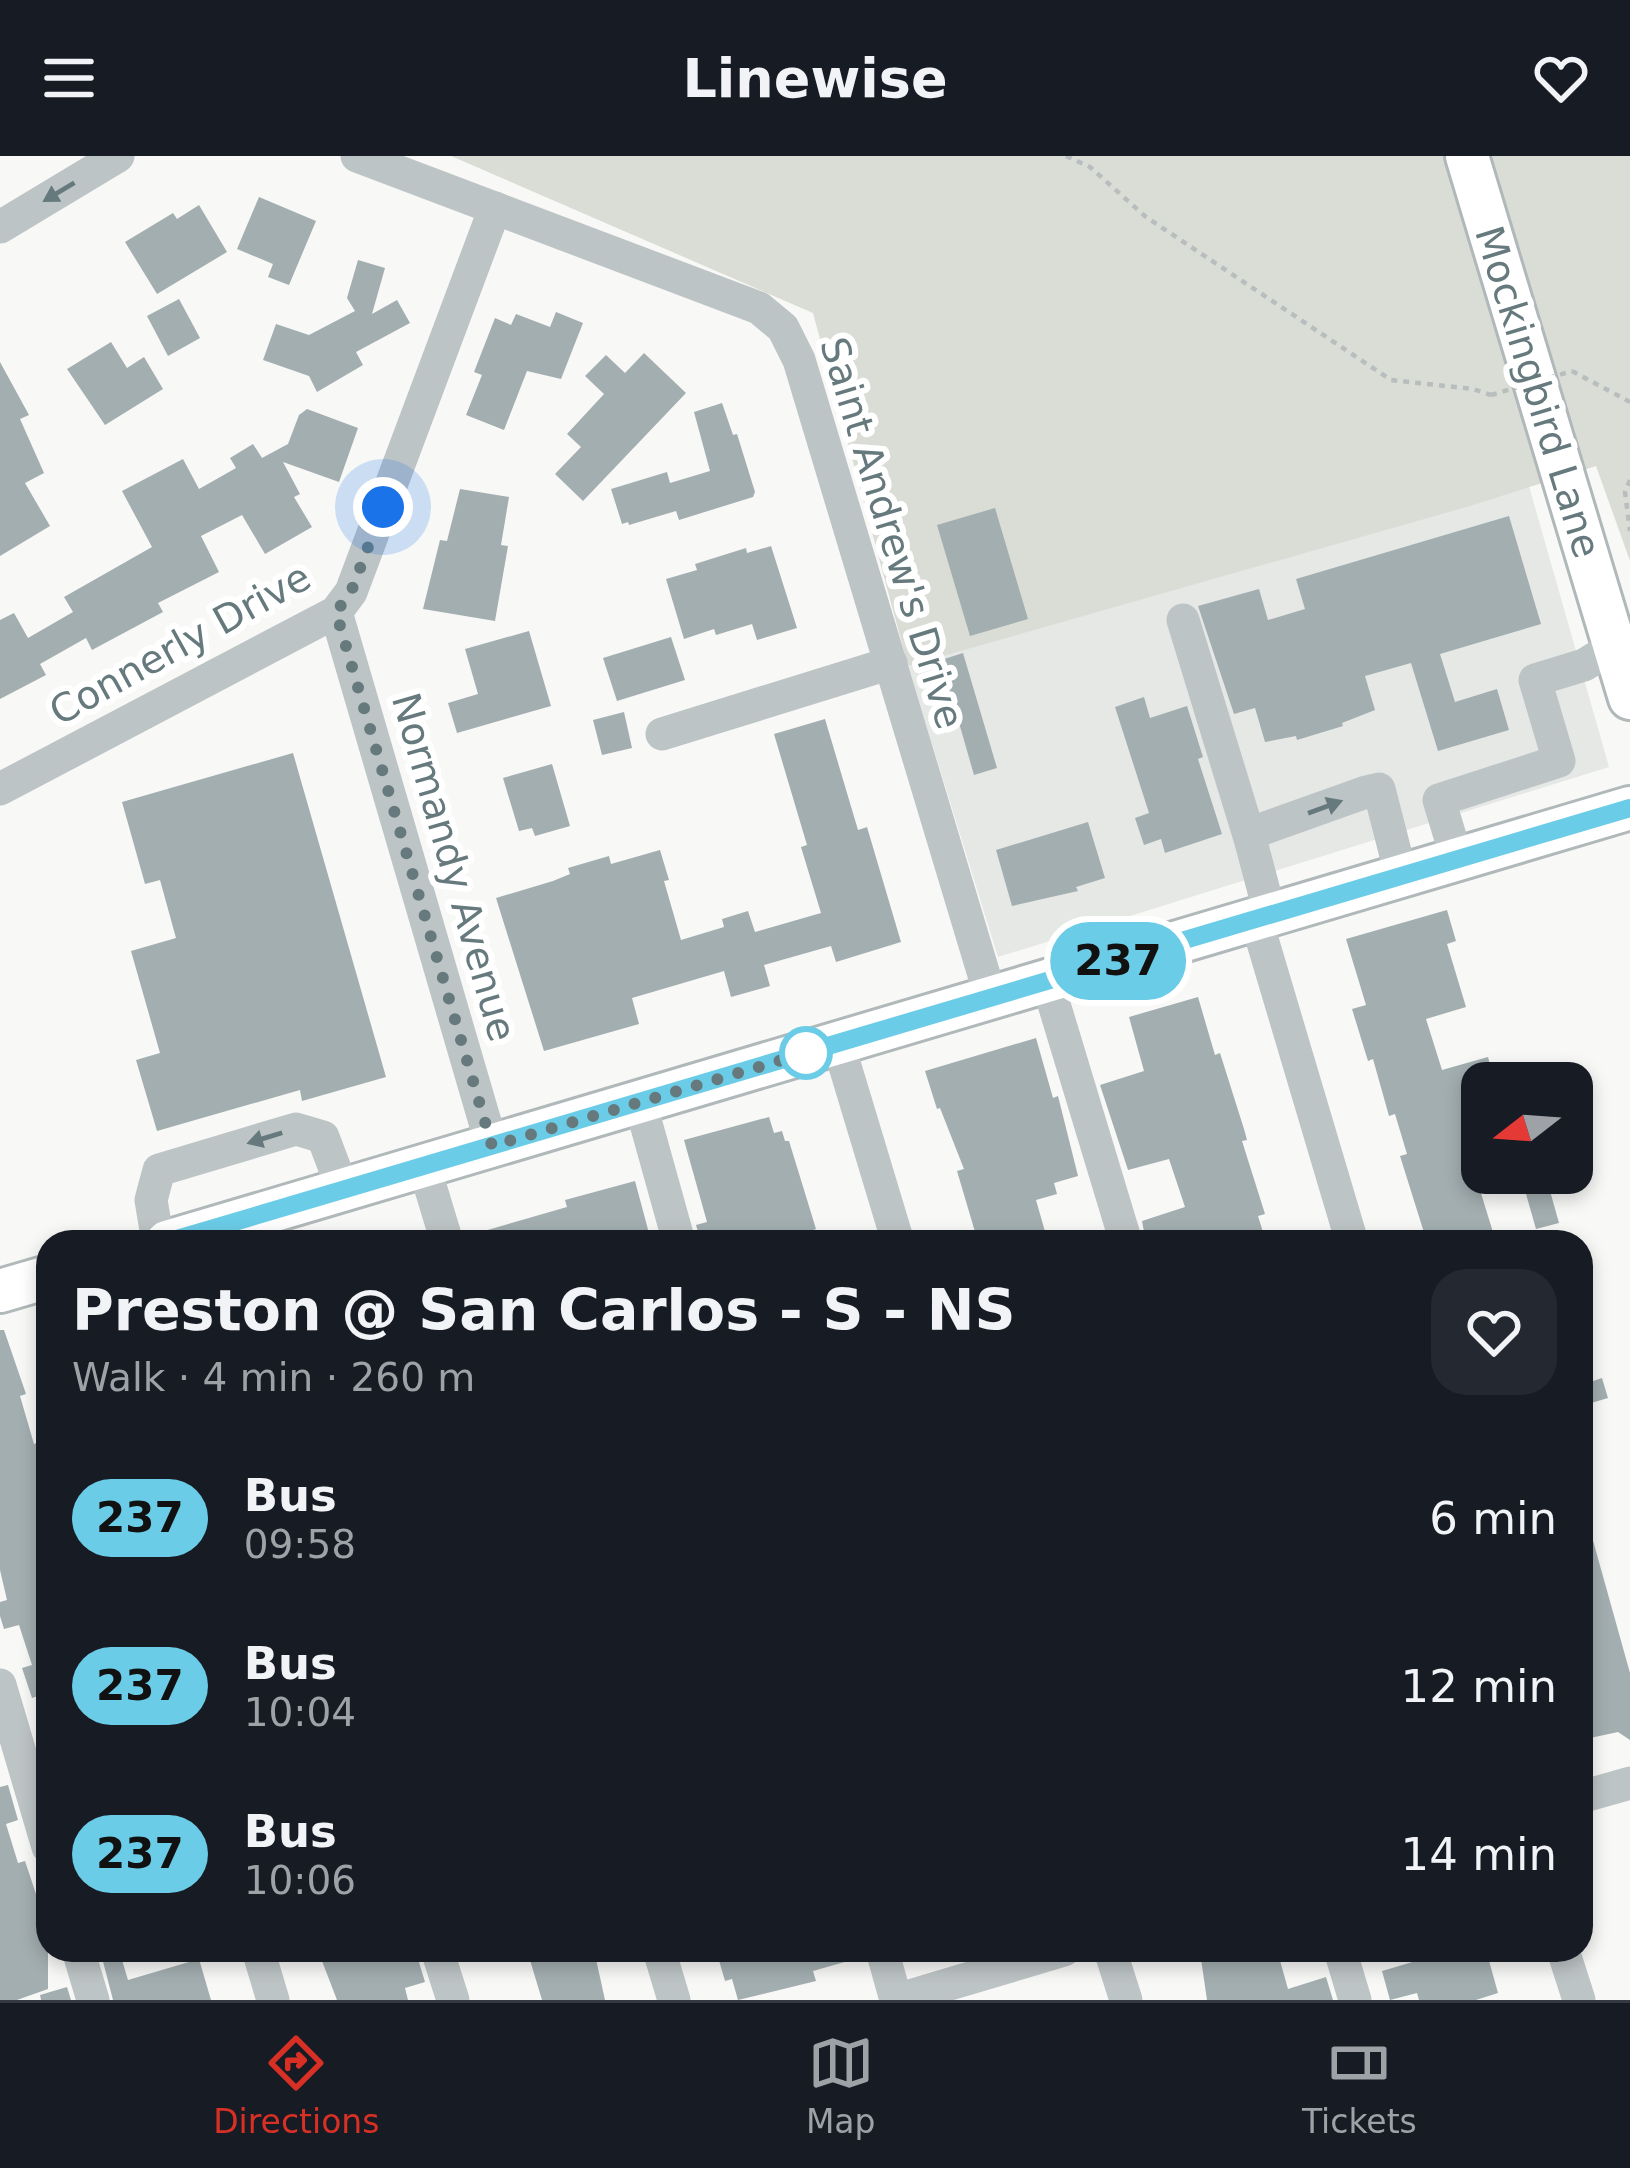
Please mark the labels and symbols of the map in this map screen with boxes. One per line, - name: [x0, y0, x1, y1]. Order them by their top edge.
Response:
- one-way arrow: [42, 181, 76, 202]
- street label: Mockingbird Lane: [1466, 221, 1610, 563]
- street label: Saint Andrew's Drive: [811, 332, 973, 734]
- your location: [353, 477, 413, 537]
- street label: Connerly Drive: [42, 554, 318, 734]
- street label: Normandy Avenue: [383, 688, 525, 1046]
- one-way arrow: [1307, 797, 1343, 815]
- line badge: 237: [1049, 922, 1187, 1000]
- unlabelled marker: [781, 1028, 831, 1078]
- north arrow: [1461, 1062, 1593, 1194]
- one-way arrow: [246, 1130, 283, 1148]

